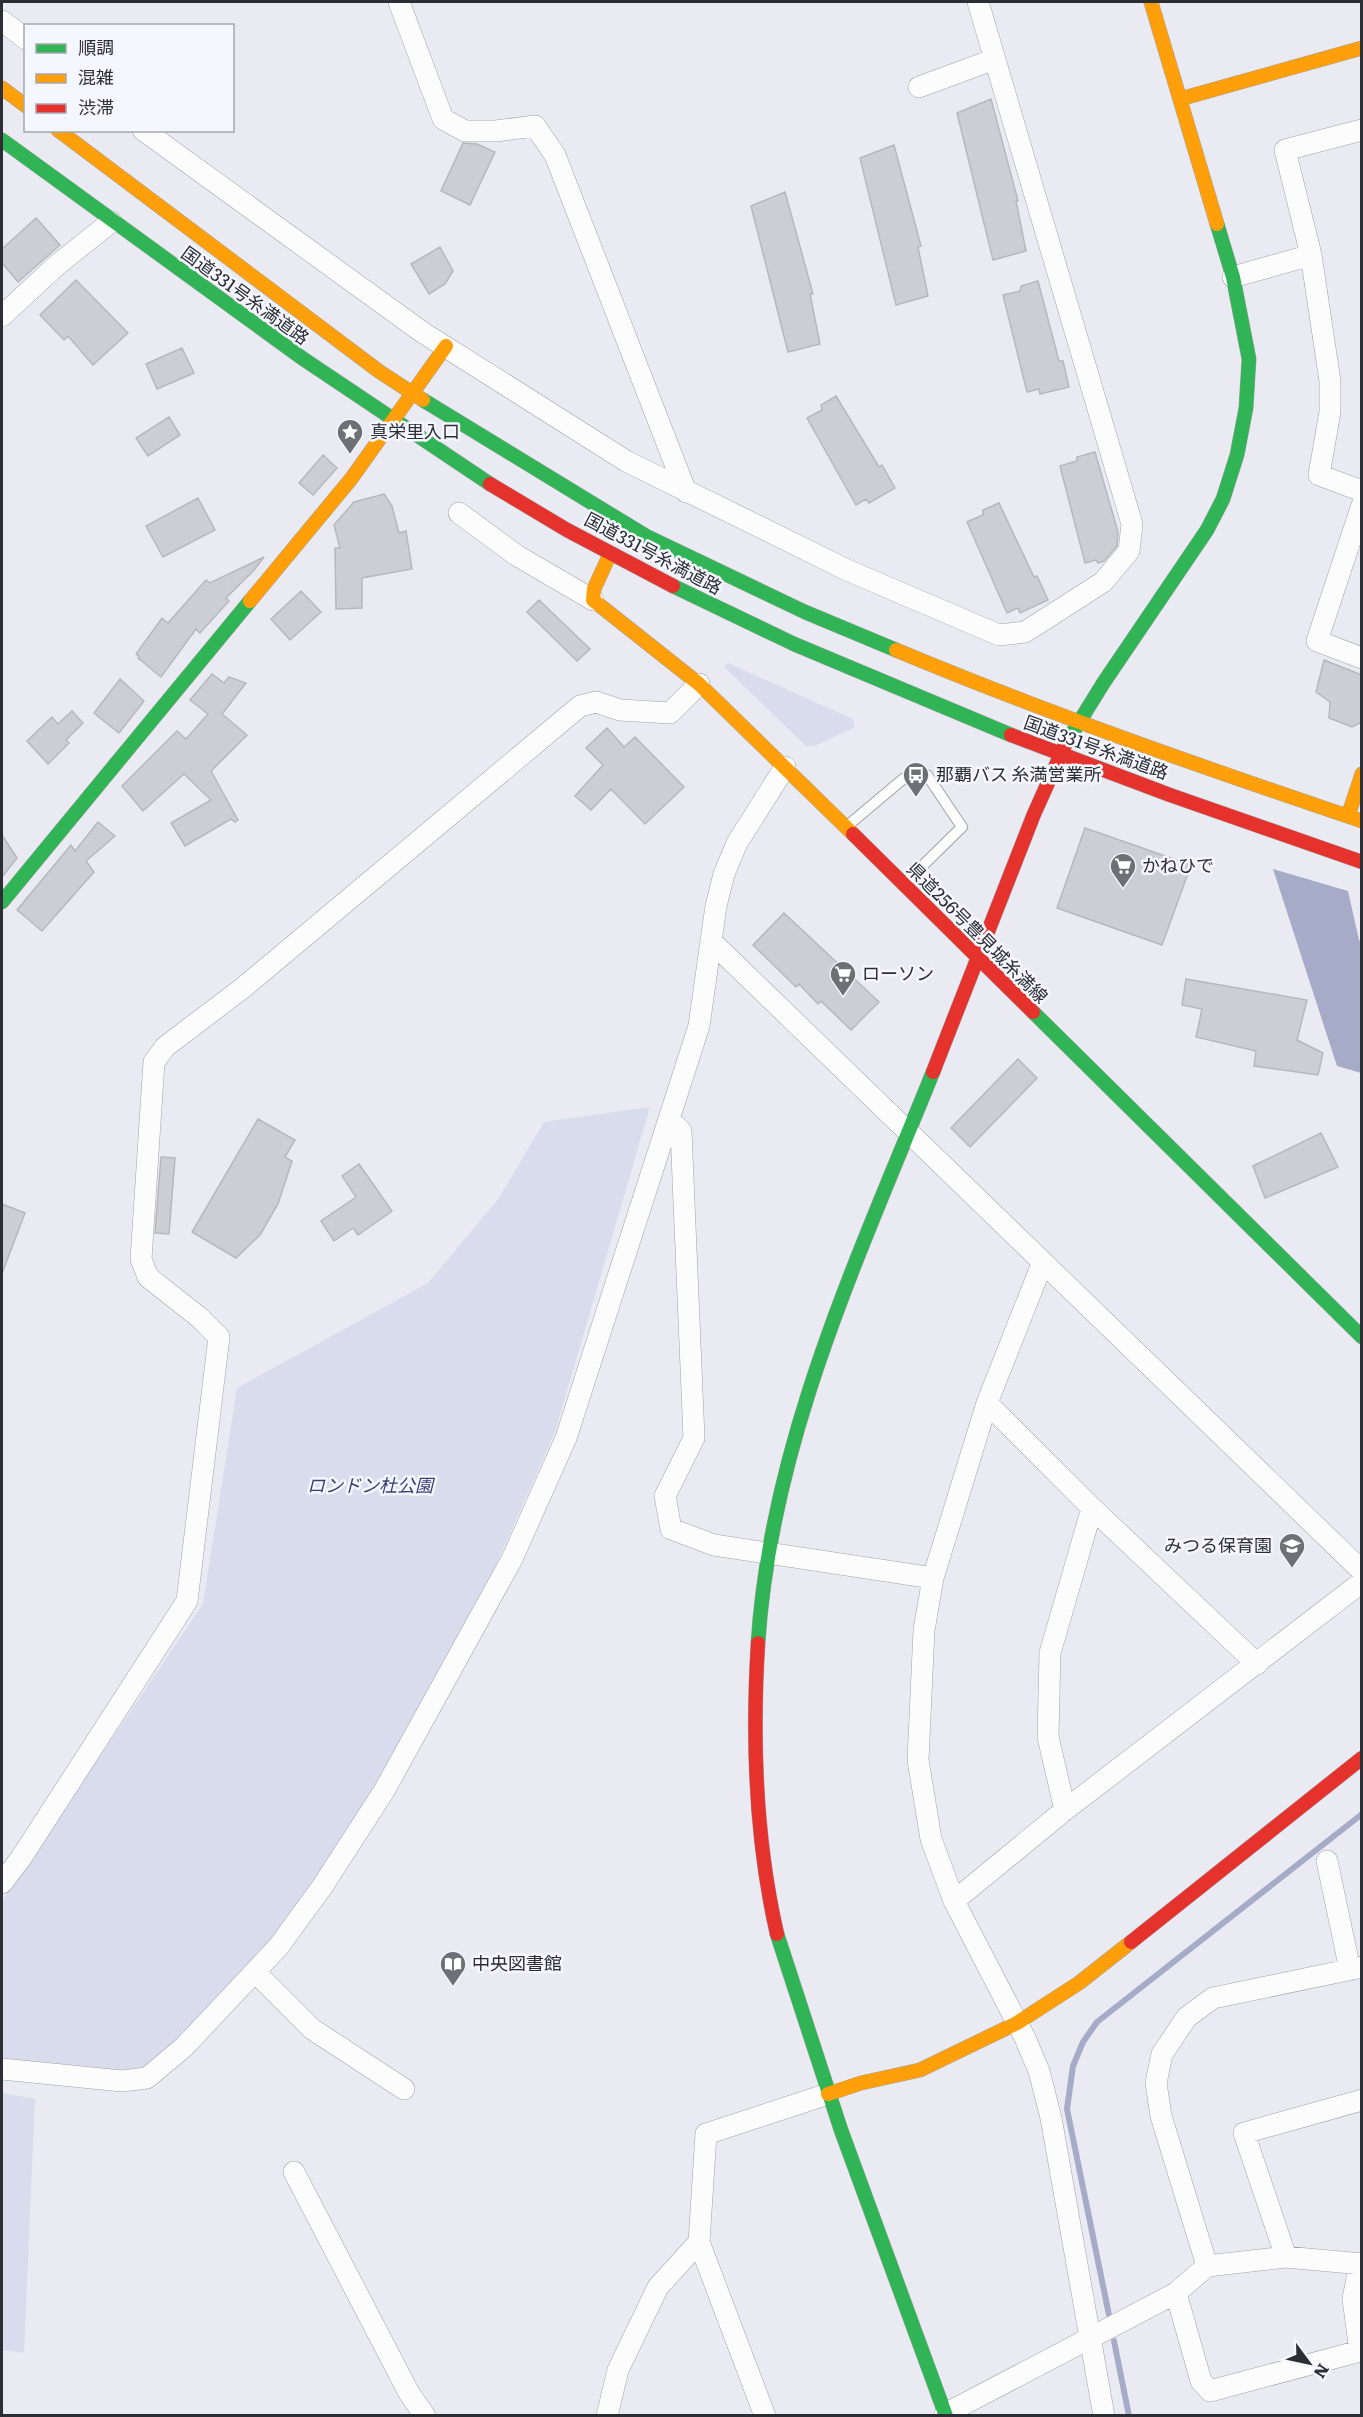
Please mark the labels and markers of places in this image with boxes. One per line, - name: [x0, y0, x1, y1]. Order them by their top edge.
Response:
- place icon: 真栄里入口: [335, 417, 365, 455]
- place label: 真栄里入口: [370, 417, 460, 444]
- bus stop icon: 那覇バス 糸満営業所: [901, 760, 931, 798]
- place label: 那覇バス 糸満営業所: [936, 760, 1102, 787]
- supermarket icon: かねひで: [1108, 851, 1138, 889]
- place label: かねひで: [1142, 851, 1214, 878]
- supermarket icon: ローソン: [828, 959, 858, 997]
- place label: ローソン: [862, 959, 934, 986]
- place label: みつる保育園: [1164, 1531, 1272, 1558]
- school or university icon: みつる保育園: [1277, 1531, 1307, 1569]
- library icon: 中央図書館: [438, 1949, 468, 1987]
- place label: 中央図書館: [472, 1949, 562, 1976]

